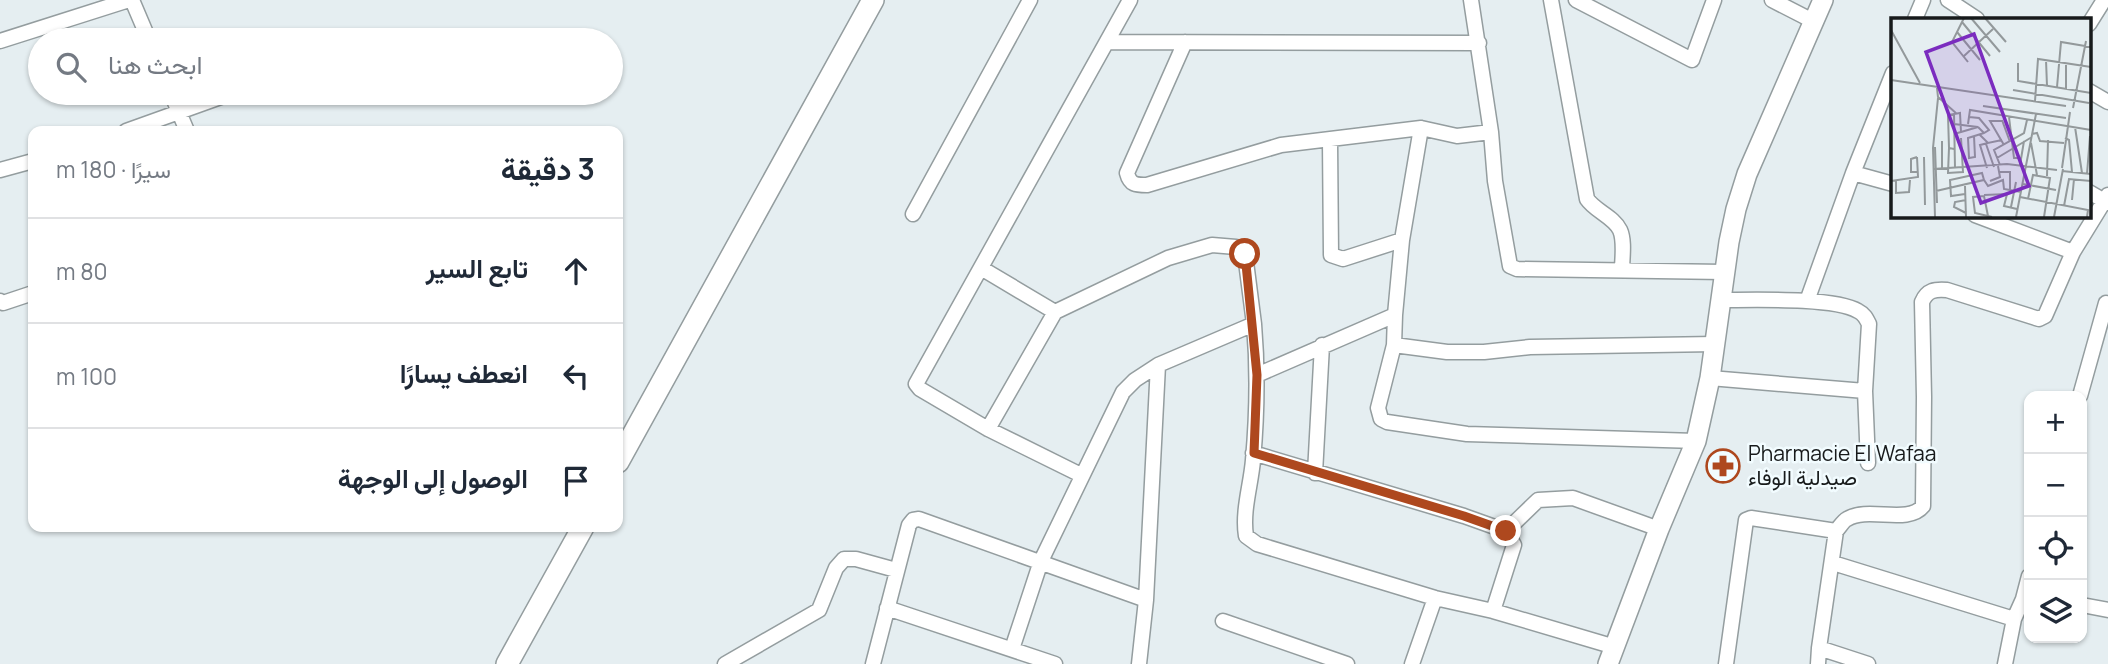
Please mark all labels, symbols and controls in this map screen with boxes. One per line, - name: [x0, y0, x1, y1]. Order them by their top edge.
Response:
- inset map: [1891, 18, 2090, 217]
- search box: [28, 28, 623, 105]
- text: ابحث هنا: [108, 46, 202, 82]
- icon: search: [52, 48, 90, 86]
- text: 3 دقيقة: [501, 148, 595, 189]
- text: سيرًا · 180 m: [56, 153, 171, 185]
- route start: [1229, 238, 1260, 269]
- text: تابع السير: [426, 250, 528, 286]
- icon: ahead: [557, 252, 595, 290]
- text: 80 m: [56, 255, 108, 287]
- text: انعطف يسارًا: [400, 355, 528, 391]
- icon: left: [557, 357, 595, 395]
- text: 100 m: [56, 360, 117, 392]
- map controls: [2024, 391, 2087, 643]
- button: +: [2024, 391, 2087, 454]
- place label: Pharmacie El Wafaa صيدلية الوفاء: [1748, 439, 1936, 491]
- pharmacy icon: Pharmacie El Wafaa صيدلية الوفاء: [1704, 447, 1742, 485]
- button: −: [2024, 454, 2087, 517]
- text: الوصول إلى الوجهة: [338, 460, 528, 496]
- icon: arrive: [557, 462, 595, 500]
- route end: [1490, 515, 1521, 546]
- button: locate: [2024, 517, 2087, 580]
- button: layers: [2024, 580, 2087, 643]

